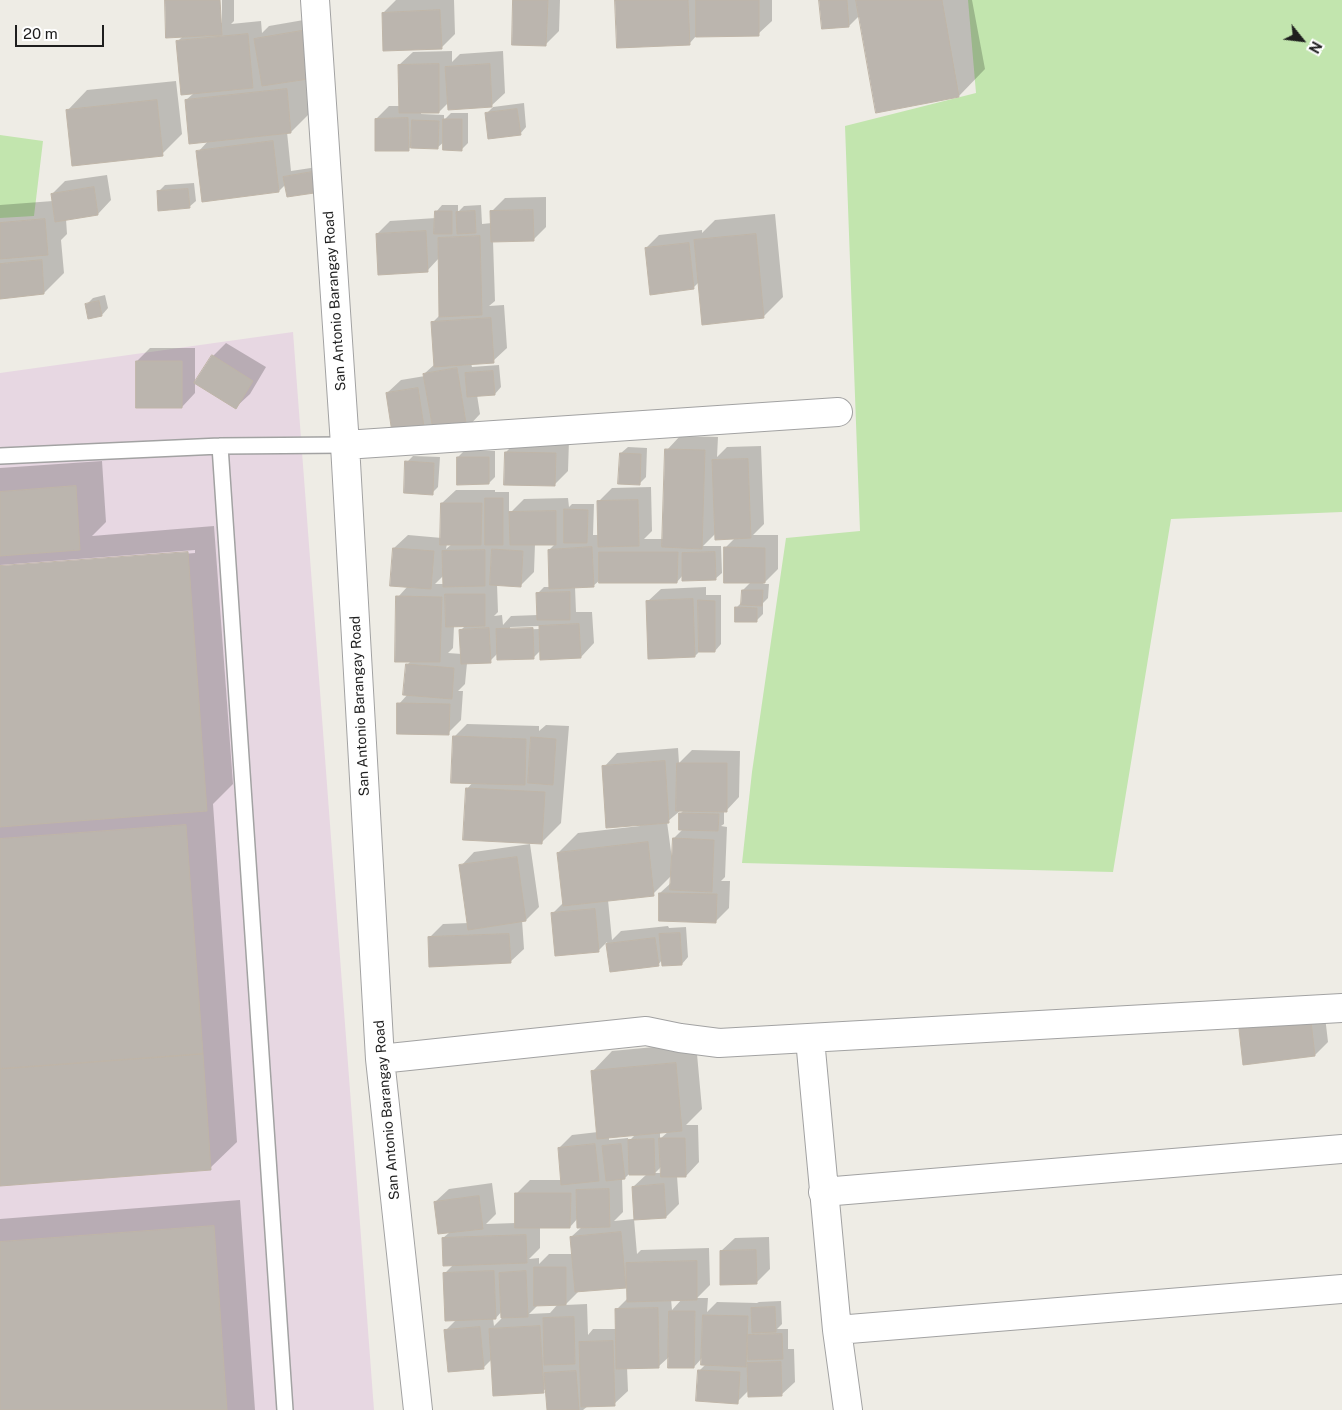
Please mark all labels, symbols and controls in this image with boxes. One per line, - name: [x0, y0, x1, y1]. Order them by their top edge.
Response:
- scale bar: [18, 15, 106, 47]
- north arrow: [1277, 15, 1327, 65]
- text: 20 m: [23, 25, 58, 42]
- text: N: [1305, 39, 1325, 56]
- street label: San Antonio Barangay Road: [320, 210, 350, 392]
- street label: San Antonio Barangay Road: [347, 615, 373, 797]
- street label: San Antonio Barangay Road: [371, 1019, 403, 1201]

